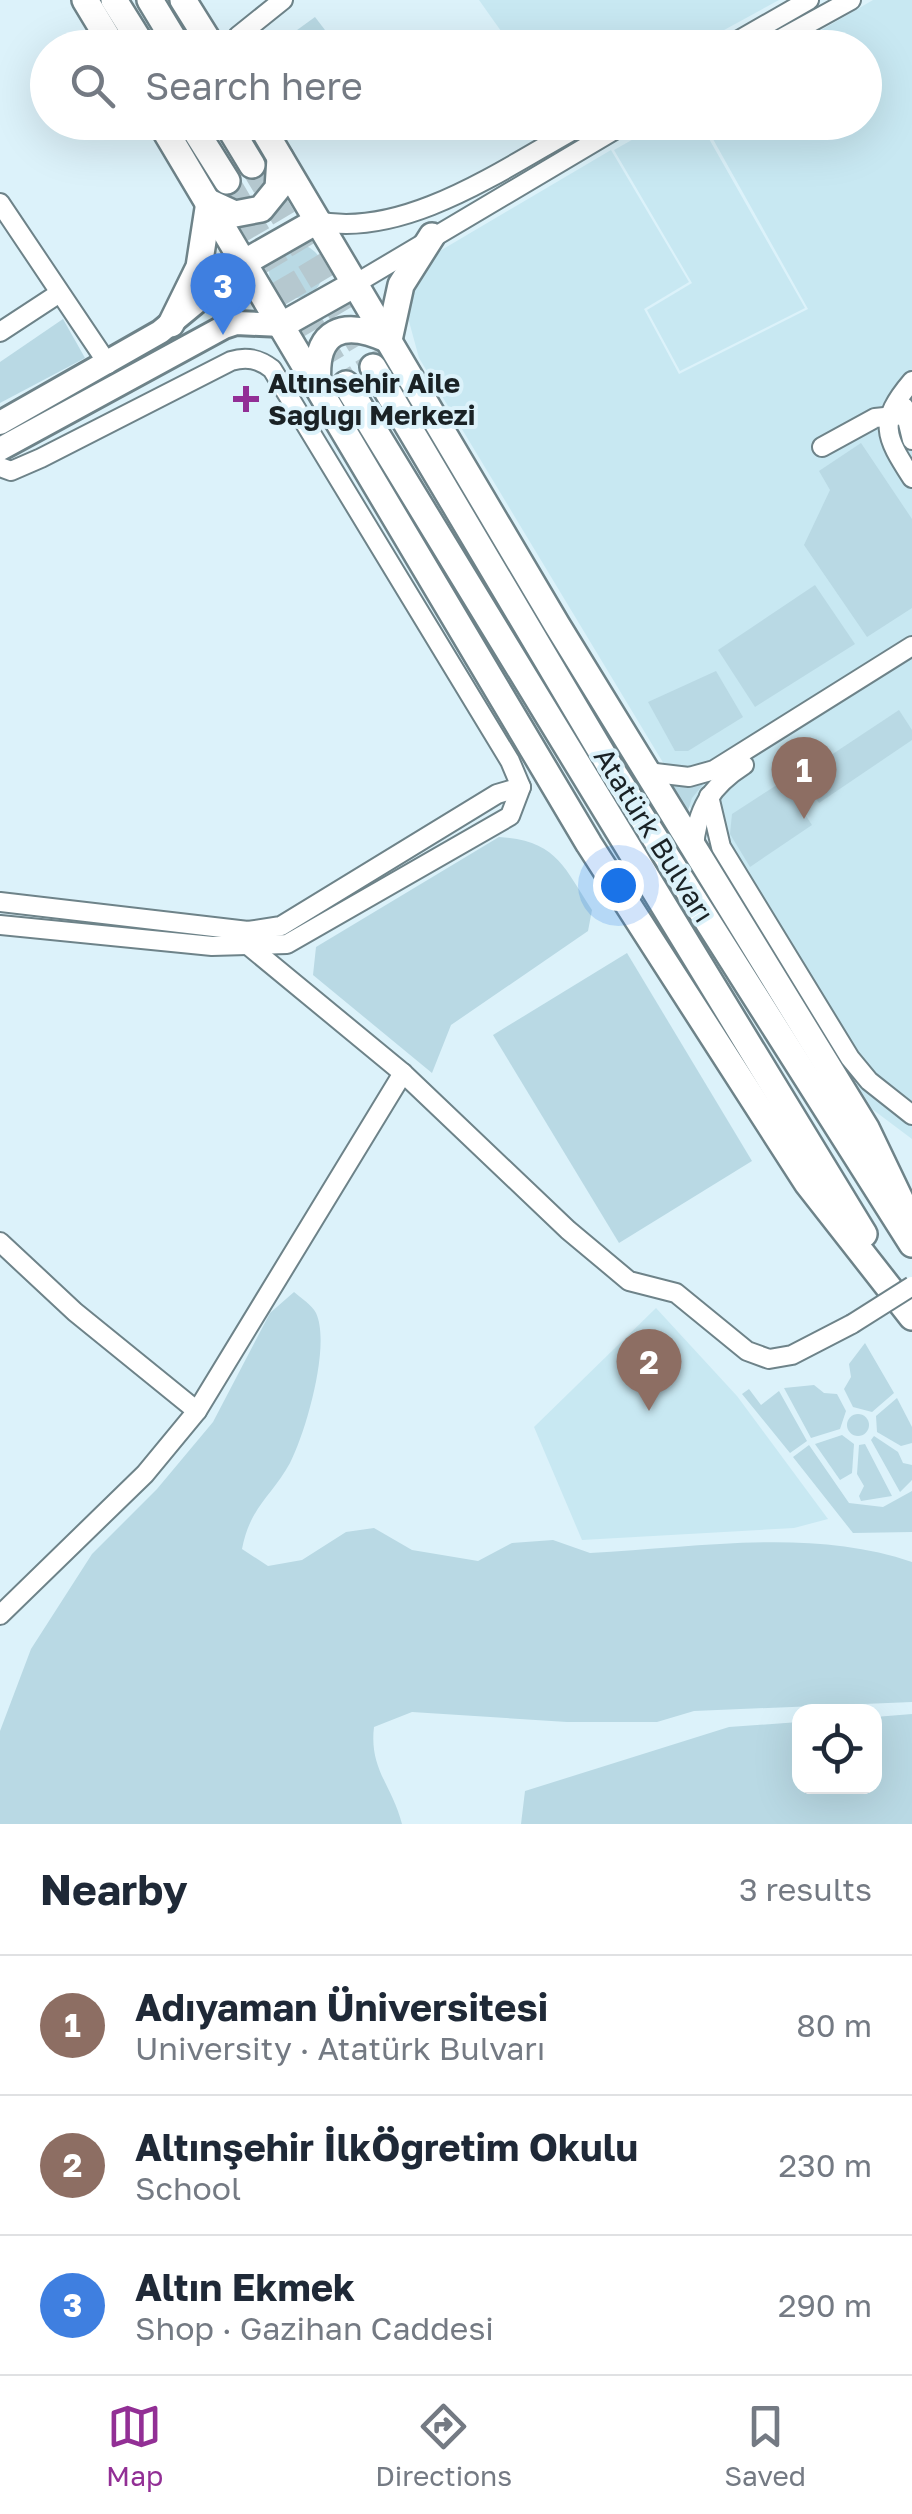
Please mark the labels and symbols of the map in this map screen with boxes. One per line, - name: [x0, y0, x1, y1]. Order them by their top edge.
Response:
- pin: 3: [190, 252, 256, 335]
- place label: Altınsehir Aile Saglıgı Merkezi: [268, 366, 476, 431]
- marker: Altınsehir Aile Saglıgı Merkezi: [233, 386, 259, 412]
- pin: 1: [772, 736, 836, 819]
- street label: Atatürk Bulvarı: [588, 741, 721, 928]
- your location: [593, 860, 644, 911]
- pin: 2: [616, 1328, 682, 1411]

